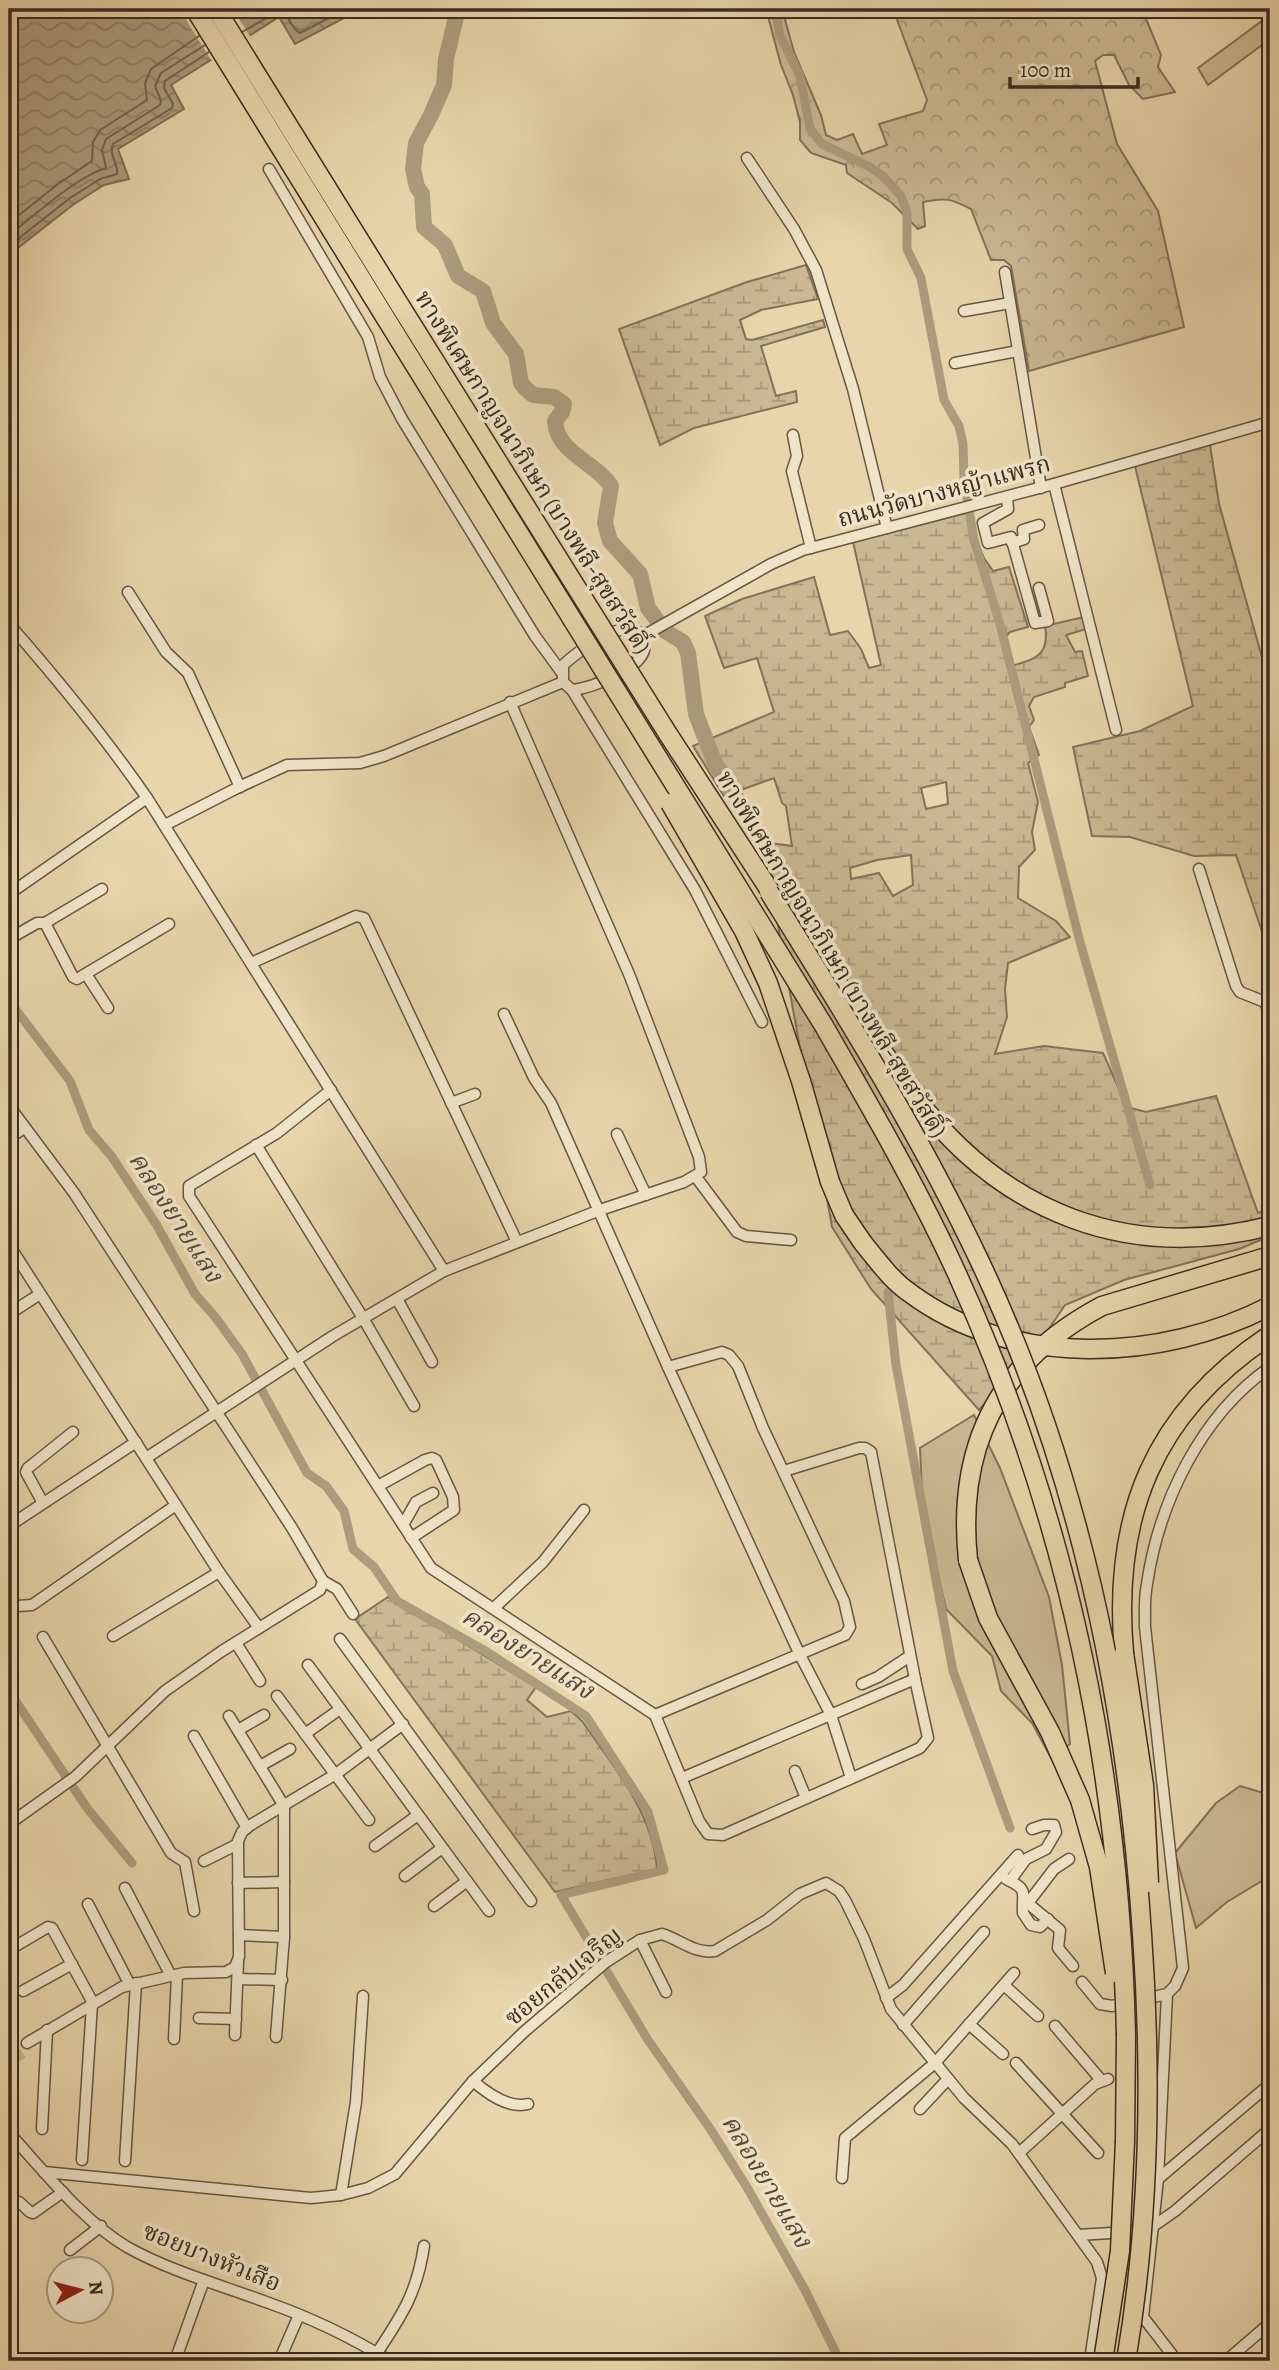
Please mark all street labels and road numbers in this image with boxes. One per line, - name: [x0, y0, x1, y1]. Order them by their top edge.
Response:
- street label: ทางพิเศษกาญจนาภิเษก (บางพลี-สุขสวัสดิ์): [407, 283, 660, 660]
- street label: ถนนวัดบางหญ้าแพรก: [834, 447, 1054, 535]
- street label: ทางพิเศษกาญจนาภิเษก (บางพลี-สุขสวัสดิ์): [709, 764, 956, 1143]
- street label: ซอยกลับเจริญ: [498, 1919, 628, 2033]
- street label: ซอยบางหัวเสือ: [138, 2215, 286, 2299]

